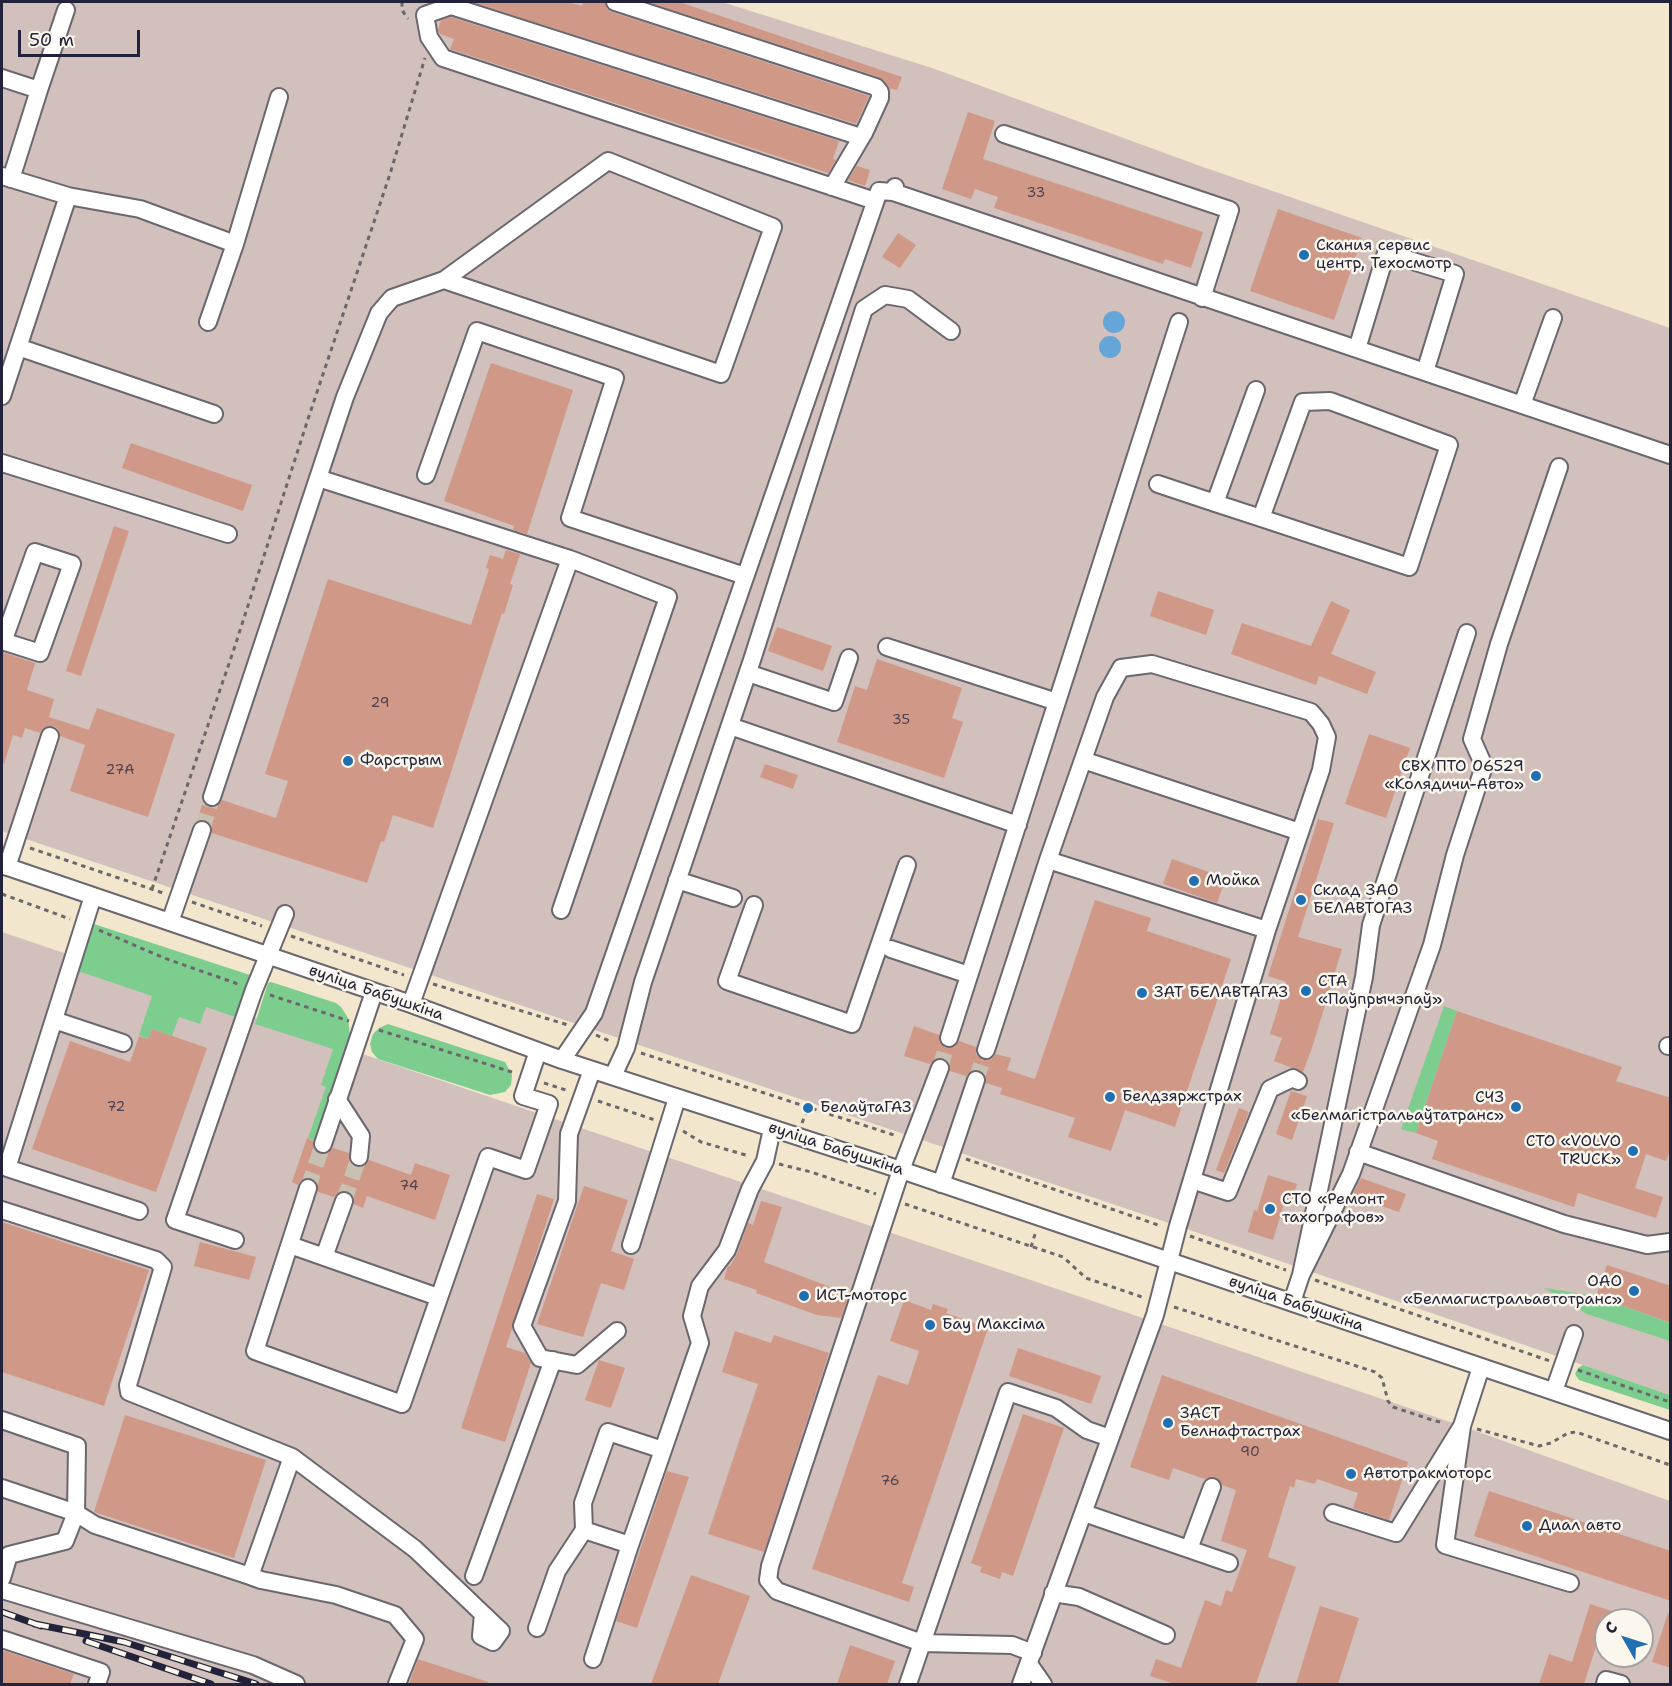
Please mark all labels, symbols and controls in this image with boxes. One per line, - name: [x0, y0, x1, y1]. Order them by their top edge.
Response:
- scale bar: [21, 18, 142, 56]
- text: 50 m: [29, 28, 74, 52]
- house number: 33: [1027, 185, 1045, 201]
- place label: Скания сервис центр, Техосмотр: [1316, 236, 1452, 274]
- marker: Скания сервис центр, Техосмотр: [1297, 248, 1311, 262]
- house number: 29: [371, 695, 389, 711]
- house number: 35: [892, 712, 910, 728]
- place label: Фарстрым: [360, 751, 442, 771]
- marker: Фарстрым: [341, 754, 355, 768]
- place label: СВХ ПТО 06529 «Колядичи-Авто»: [1384, 757, 1524, 795]
- house number: 27А: [106, 762, 134, 778]
- marker: СВХ ПТО 06529 «Колядичи-Авто»: [1529, 769, 1543, 783]
- place label: Мойка: [1206, 871, 1260, 891]
- marker: Мойка: [1187, 874, 1201, 888]
- place label: Склад ЗАО БЕЛАВТОГАЗ: [1313, 881, 1412, 919]
- marker: Склад ЗАО БЕЛАВТОГАЗ: [1294, 893, 1308, 907]
- street label: вуліца Бабушкіна: [306, 961, 446, 1025]
- place label: СТА «Паўпрычэпаў»: [1318, 972, 1442, 1010]
- place label: ЗАТ БЕЛАВТАГАЗ: [1154, 983, 1288, 1003]
- marker: СТА «Паўпрычэпаў»: [1299, 984, 1313, 998]
- marker: ЗАТ БЕЛАВТАГАЗ: [1135, 986, 1149, 1000]
- place label: Белдзяржстрах: [1122, 1087, 1241, 1107]
- place label: СЧЗ «Белмагістральаўтатранс»: [1291, 1088, 1504, 1126]
- marker: Белдзяржстрах: [1103, 1090, 1117, 1104]
- place label: БелаўтаГАЗ: [820, 1098, 912, 1118]
- house number: 72: [107, 1099, 125, 1115]
- marker: СЧЗ «Белмагістральаўтатранс»: [1509, 1100, 1523, 1114]
- marker: БелаўтаГАЗ: [801, 1101, 815, 1115]
- street label: вуліца Бабушкіна: [766, 1118, 906, 1180]
- place label: СТО «VOLVO TRUCK»: [1526, 1132, 1621, 1170]
- marker: СТО «VOLVO TRUCK»: [1626, 1144, 1640, 1158]
- house number: 74: [400, 1178, 418, 1194]
- place label: СТО «Ремонт тахографов»: [1282, 1190, 1384, 1228]
- marker: СТО «Ремонт тахографов»: [1263, 1202, 1277, 1216]
- street label: вуліца Бабушкіна: [1226, 1272, 1366, 1336]
- place label: ОАО «Белмагистральавтотранс»: [1403, 1272, 1622, 1310]
- marker: ОАО «Белмагистральавтотранс»: [1627, 1284, 1641, 1298]
- place label: ИСТ-моторс: [816, 1286, 907, 1306]
- marker: ИСТ-моторс: [797, 1289, 811, 1303]
- place label: Бау Максіма: [942, 1315, 1045, 1335]
- marker: Бау Максіма: [923, 1318, 937, 1332]
- place label: ЗАСТ Белнафтастрах: [1180, 1404, 1300, 1442]
- marker: ЗАСТ Белнафтастрах: [1161, 1416, 1175, 1430]
- house number: 90: [1240, 1444, 1260, 1460]
- place label: Автотракмоторс: [1363, 1464, 1492, 1484]
- marker: Автотракмоторс: [1344, 1467, 1358, 1481]
- house number: 76: [880, 1473, 900, 1489]
- place label: Диал авто: [1539, 1516, 1621, 1536]
- marker: Диал авто: [1520, 1519, 1534, 1533]
- north arrow: [1594, 1608, 1654, 1668]
- text: С: [1600, 1617, 1622, 1638]

